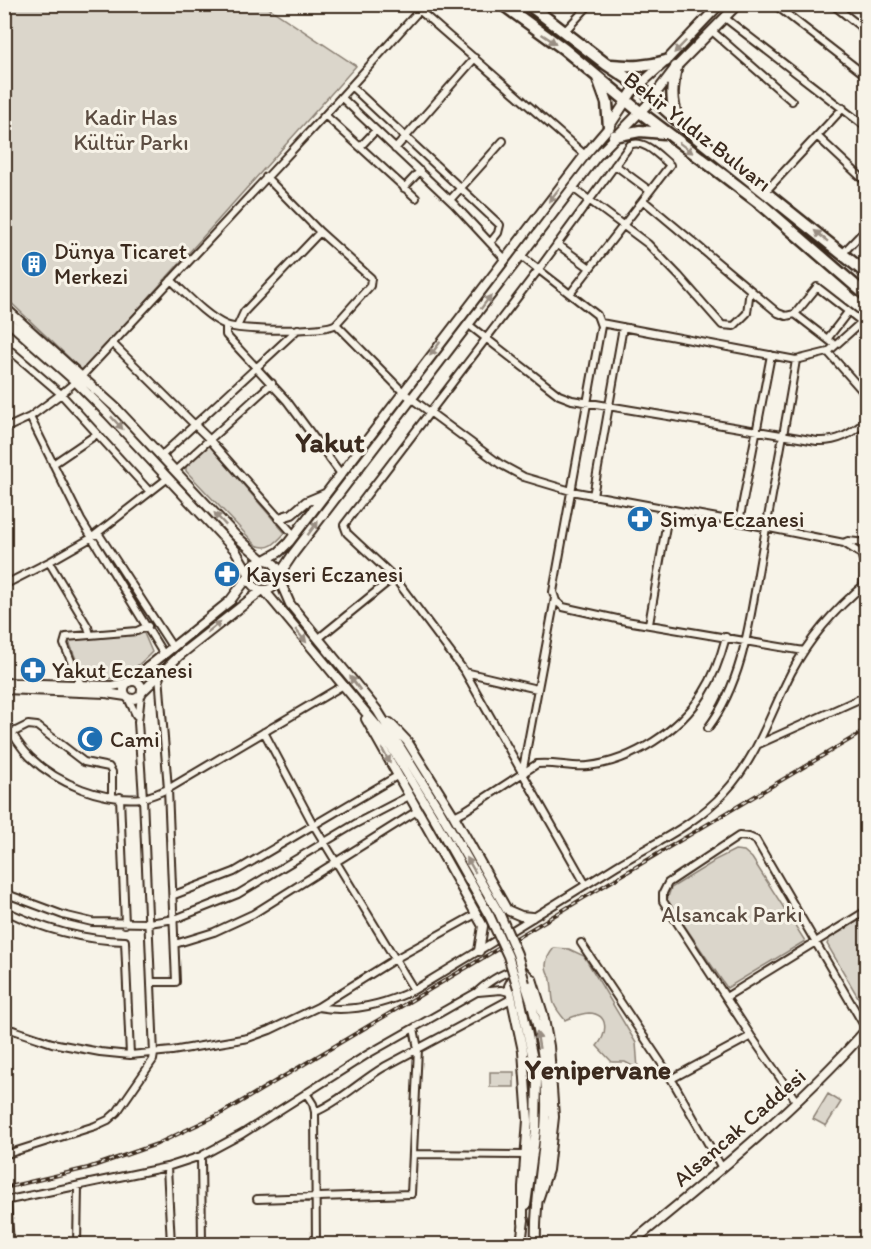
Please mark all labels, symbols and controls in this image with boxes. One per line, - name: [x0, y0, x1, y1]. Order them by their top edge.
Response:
- one-way arrow: [540, 33, 556, 45]
- one-way arrow: [673, 39, 687, 54]
- street label: Bekir Yıldız Bulvarı: [619, 65, 777, 197]
- park label: Kadir Has Kültür Parkı: [73, 104, 189, 156]
- one-way arrow: [678, 141, 694, 154]
- one-way arrow: [549, 187, 561, 202]
- one-way arrow: [813, 229, 829, 242]
- place label: Dünya Ticaret Merkezi: [54, 238, 187, 290]
- building icon: Dünya Ticaret Merkezi: [19, 249, 49, 279]
- one-way arrow: [480, 295, 492, 311]
- one-way arrow: [430, 342, 442, 357]
- one-way arrow: [109, 415, 123, 429]
- district label: Yakut: [295, 425, 365, 459]
- pharmacy icon: Simya Eczanesi: [625, 504, 655, 534]
- place label: Simya Eczanesi: [660, 506, 804, 533]
- one-way arrow: [214, 513, 228, 527]
- one-way arrow: [307, 520, 320, 536]
- pharmacy icon: Kayseri Eczanesi: [212, 559, 242, 589]
- place label: Kayseri Eczanesi: [246, 561, 403, 588]
- one-way arrow: [206, 621, 222, 634]
- one-way arrow: [294, 628, 307, 643]
- pharmacy icon: Yakut Eczanesi: [18, 655, 48, 685]
- place label: Yakut Eczanesi: [52, 657, 193, 684]
- one-way arrow: [348, 675, 361, 691]
- mosque icon: Cami: [75, 724, 105, 754]
- place label: Cami: [110, 726, 160, 753]
- one-way arrow: [381, 748, 391, 765]
- one-way arrow: [465, 857, 476, 873]
- park label: Alsancak Parkı: [661, 901, 803, 928]
- one-way arrow: [534, 1030, 543, 1049]
- district label: Yenipervane: [524, 1052, 671, 1086]
- street label: Alsancak Caddesi: [668, 1062, 811, 1192]

